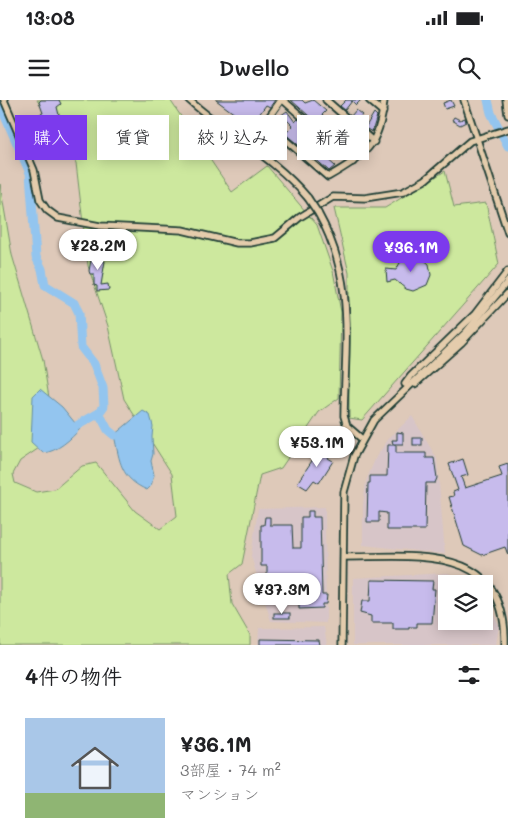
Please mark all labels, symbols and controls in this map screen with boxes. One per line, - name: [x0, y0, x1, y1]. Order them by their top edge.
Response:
- text: 13:08: [25, 5, 75, 30]
- text: Dwello: [219, 53, 289, 82]
- icon: menu: [25, 54, 53, 82]
- icon: search: [455, 54, 483, 82]
- chip: 購入: [15, 115, 87, 160]
- chip: 賃貸: [97, 115, 169, 160]
- chip: 絞り込み: [179, 115, 287, 160]
- chip: 新着: [297, 115, 369, 160]
- pin: ¥28.2M: [57, 228, 139, 271]
- pin: ¥36.1M: [370, 230, 452, 273]
- text: ¥28.2M: [70, 234, 126, 255]
- text: ¥36.1M: [384, 236, 438, 257]
- pin: ¥53.1M: [276, 426, 358, 468]
- text: ¥53.1M: [290, 431, 344, 452]
- pin: ¥37.3M: [241, 572, 323, 615]
- map controls: [438, 575, 493, 630]
- button: layers: [438, 575, 493, 630]
- text: ¥37.3M: [254, 578, 310, 599]
- icon: filters: [455, 661, 483, 689]
- text: 4件の物件: [25, 662, 122, 689]
- text: ¥36.1M: [180, 730, 252, 757]
- icon: home: [65, 738, 125, 798]
- text: 3部屋 · 74 m²: [180, 759, 281, 780]
- text: マンション: [180, 783, 259, 804]

